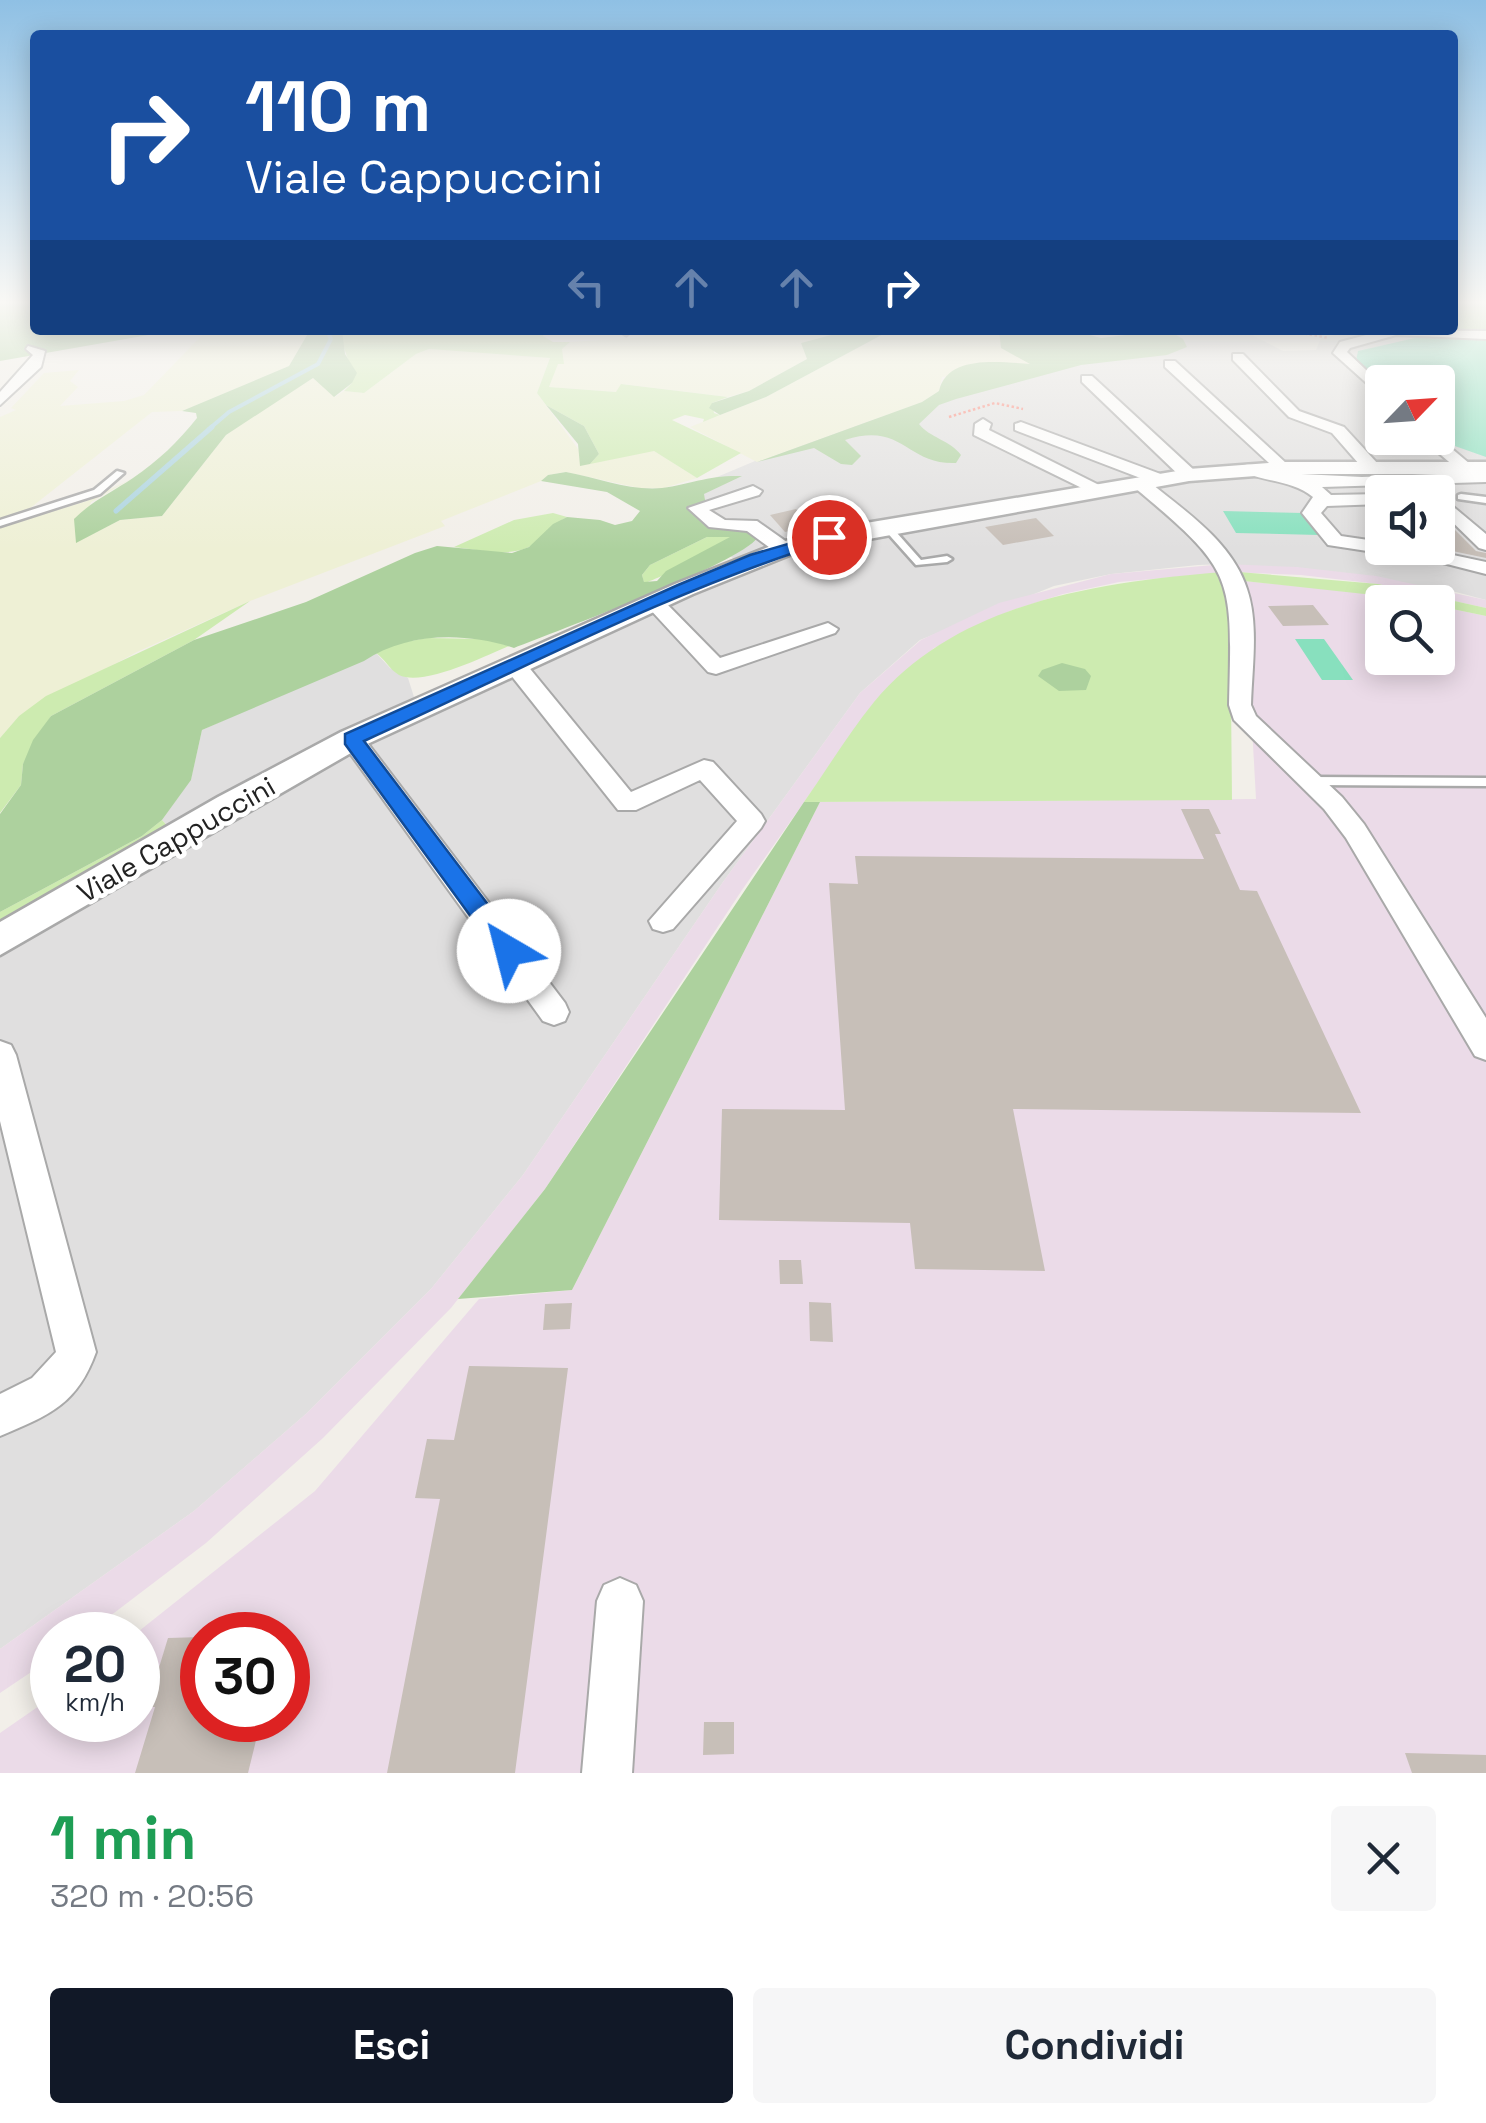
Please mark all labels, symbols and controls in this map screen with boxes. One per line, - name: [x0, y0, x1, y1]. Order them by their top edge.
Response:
- text: 110 m: [245, 62, 431, 151]
- icon: right: [80, 70, 210, 200]
- text: Viale Cappuccini: [245, 149, 603, 206]
- icon: left: [559, 260, 614, 315]
- icon: ahead: [664, 260, 719, 315]
- icon: ahead: [769, 260, 824, 315]
- icon: right: [874, 260, 929, 315]
- north arrow: [1365, 365, 1455, 455]
- map controls: [1365, 365, 1455, 675]
- button: sound: [1365, 475, 1455, 565]
- pin: [787, 495, 872, 580]
- icon: arrive: [802, 510, 857, 565]
- button: search: [1365, 585, 1455, 675]
- street label: Viale Cappuccini: [71, 768, 281, 910]
- position arrow: [457, 899, 561, 1003]
- speed limit sign: 30: [180, 1612, 310, 1742]
- text: 20: [64, 1633, 126, 1697]
- text: km/h: [65, 1686, 125, 1718]
- text: 1 min: [50, 1800, 197, 1877]
- button: close: [1331, 1806, 1436, 1911]
- text: 320 m · 20:56: [50, 1876, 254, 1916]
- button: Esci: [50, 1988, 733, 2103]
- button: Condividi: [753, 1988, 1436, 2103]

